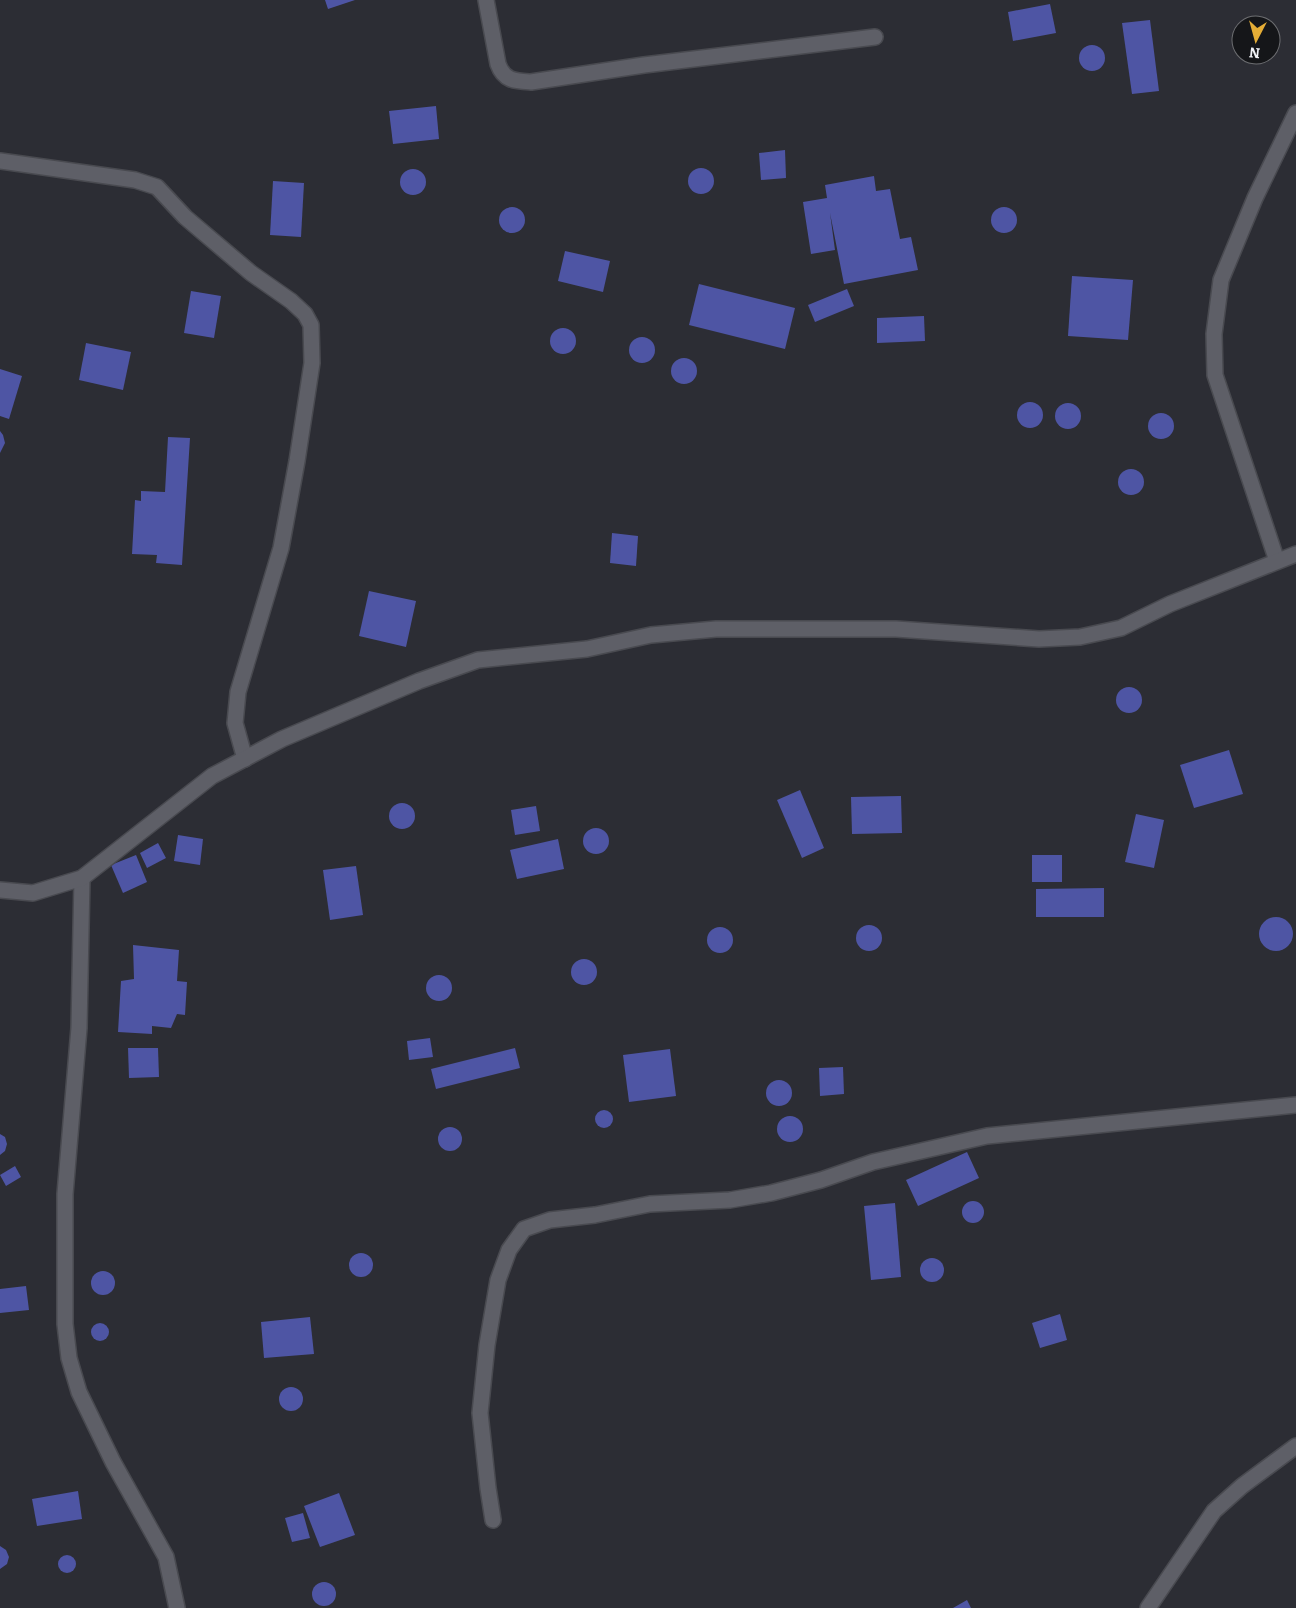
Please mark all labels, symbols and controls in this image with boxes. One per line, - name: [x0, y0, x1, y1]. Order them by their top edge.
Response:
- north arrow: [1231, 15, 1281, 65]
- text: N: [1248, 43, 1261, 61]

